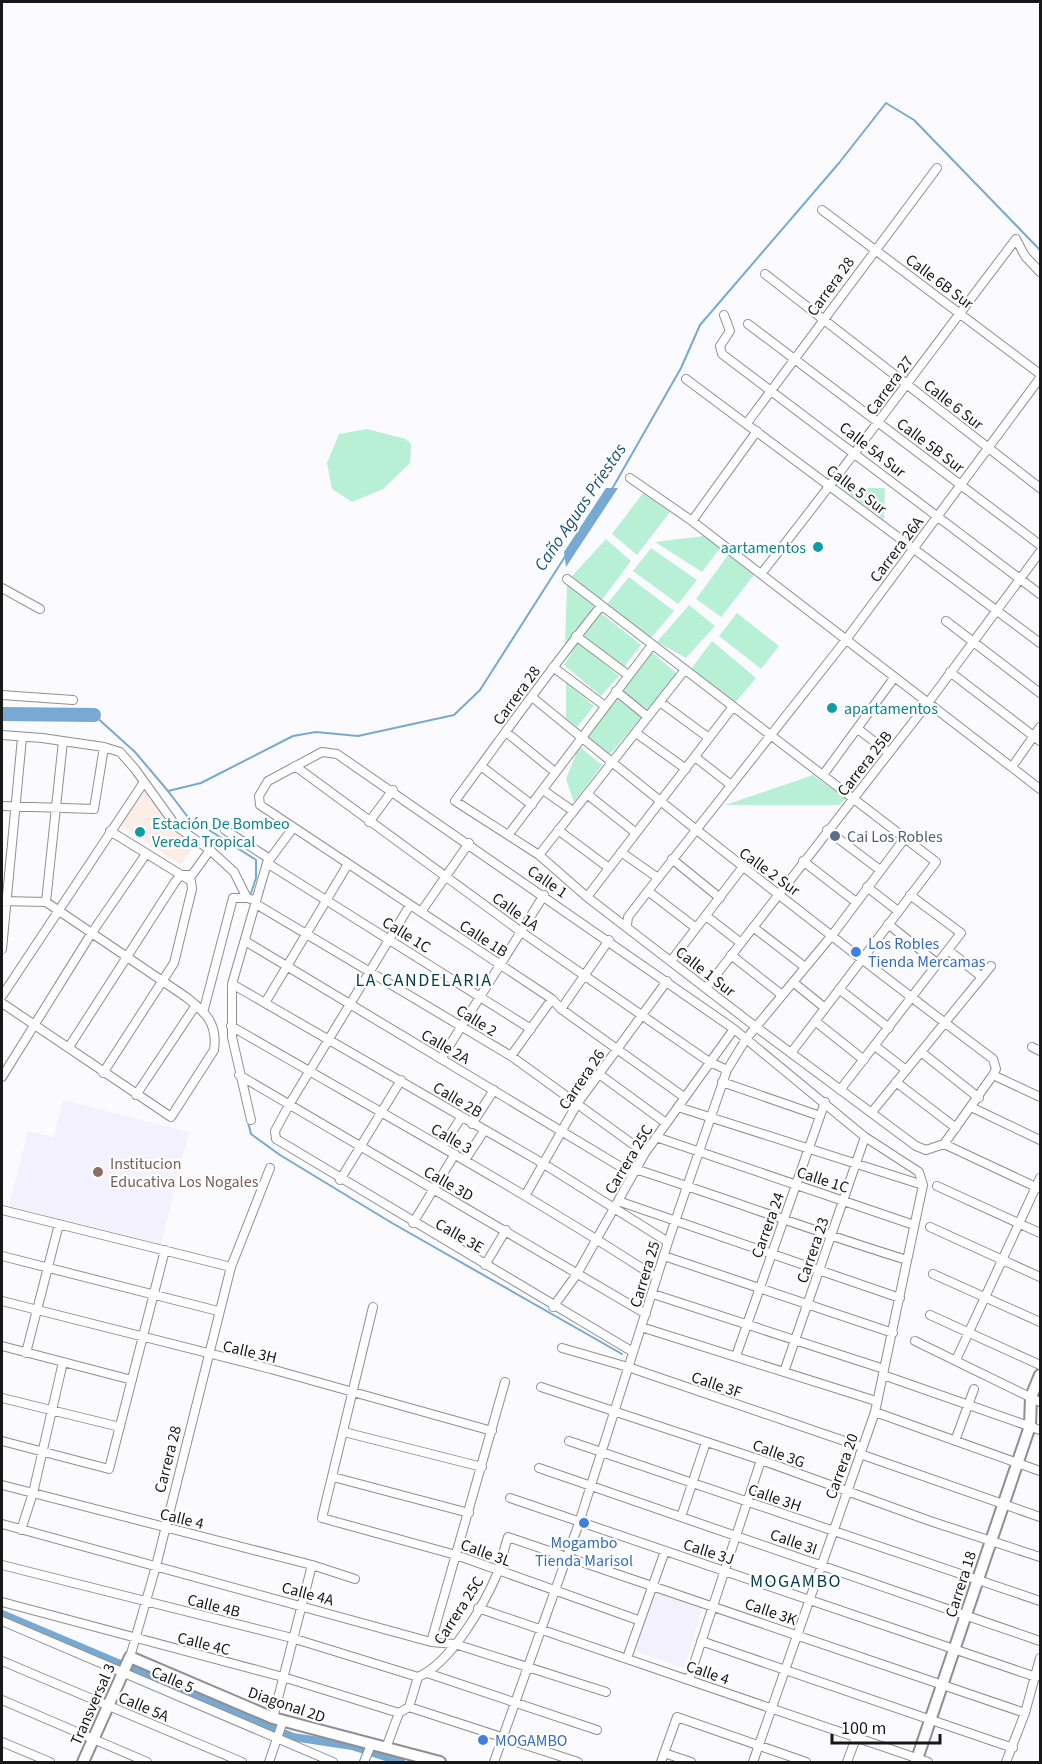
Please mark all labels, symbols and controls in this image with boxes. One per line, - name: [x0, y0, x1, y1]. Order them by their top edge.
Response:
- street label: Calle 6B Sur: [901, 249, 978, 315]
- street label: Carrera 28: [802, 252, 860, 321]
- street label: Carrera 27: [861, 351, 919, 420]
- street label: Calle 6 Sur: [919, 374, 988, 435]
- street label: Calle 5B Sur: [892, 413, 969, 479]
- street label: Calle 5A Sur: [834, 417, 911, 483]
- water label: Caño Aguas Priestas: [528, 438, 632, 576]
- street label: Calle 5 Sur: [822, 460, 892, 520]
- street label: Carrera 26A: [865, 512, 929, 587]
- place label: aartamentos: [721, 537, 806, 559]
- marker: aartamentos: [811, 540, 825, 554]
- street label: Carrera 28: [488, 661, 546, 730]
- place label: apartamentos: [844, 698, 938, 720]
- marker: apartamentos: [825, 701, 839, 715]
- street label: Carrera 25B: [832, 726, 897, 801]
- place label: Estación De Bombeo Vereda Tropical: [152, 813, 290, 853]
- marker: Estación De Bombeo Vereda Tropical: [133, 825, 147, 839]
- place label: Cai Los Robles: [847, 826, 943, 848]
- marker: Cai Los Robles: [828, 829, 842, 843]
- street label: Calle 2 Sur: [734, 842, 805, 902]
- street label: Calle 1: [523, 860, 572, 904]
- street label: Calle 1A: [487, 887, 544, 937]
- street label: Calle 1C: [378, 911, 435, 958]
- street label: Calle 1B: [455, 915, 512, 963]
- place label: Los Robles Tienda Mercamas: [868, 933, 986, 973]
- street label: Calle 1 Sur: [671, 941, 740, 1002]
- marker: Los Robles Tienda Mercamas: [849, 945, 863, 959]
- district label: LA CANDELARIA: [355, 968, 493, 993]
- street label: Calle 2: [452, 1000, 501, 1042]
- street label: Calle 2A: [417, 1024, 474, 1070]
- street label: Carrera 26: [554, 1045, 610, 1114]
- street label: Calle 2B: [429, 1077, 486, 1123]
- street label: Calle 3: [427, 1118, 476, 1160]
- street label: Carrera 25C: [599, 1121, 658, 1198]
- place label: Institucion Educativa Los Nogales: [110, 1153, 259, 1193]
- street label: Calle 3D: [419, 1161, 478, 1207]
- street label: Calle 1C: [794, 1161, 852, 1199]
- marker: Institucion Educativa Los Nogales: [91, 1165, 105, 1179]
- street label: Carrera 24: [746, 1189, 790, 1261]
- street label: Calle 3E: [431, 1213, 488, 1259]
- street label: Carrera 23: [791, 1214, 834, 1286]
- street label: Carrera 25: [624, 1238, 665, 1310]
- street label: Calle 3H: [221, 1335, 279, 1369]
- street label: Calle 3F: [688, 1366, 745, 1404]
- street label: Carrera 28: [149, 1423, 187, 1495]
- street label: Carrera 20: [820, 1430, 864, 1502]
- street label: Calle 3G: [749, 1434, 808, 1474]
- street label: Calle 3H: [745, 1479, 804, 1517]
- street label: Calle 4: [158, 1503, 206, 1535]
- marker: Mogambo Tienda Marisol: [577, 1516, 591, 1530]
- street label: Calle 3I: [767, 1524, 820, 1560]
- place label: Mogambo Tienda Marisol: [535, 1532, 633, 1572]
- street label: Calle 3J: [681, 1533, 737, 1570]
- street label: Calle 3L: [457, 1534, 514, 1572]
- street label: Carrera 18: [940, 1548, 982, 1620]
- district label: MOGAMBO: [750, 1569, 842, 1594]
- street label: Carrera 25C: [428, 1572, 489, 1649]
- street label: Calle 4A: [279, 1576, 337, 1612]
- street label: Calle 4B: [185, 1589, 243, 1623]
- street label: Calle 3K: [742, 1593, 800, 1631]
- street label: Calle 4C: [175, 1627, 232, 1661]
- street label: Calle 4: [683, 1655, 732, 1691]
- street label: Transversal 3: [65, 1660, 121, 1749]
- street label: Calle 5: [148, 1661, 197, 1699]
- street label: Diagonal 2D: [245, 1681, 328, 1728]
- street label: Calle 5A: [115, 1686, 173, 1728]
- scale bar: [832, 1707, 940, 1745]
- text: 100 m: [841, 1716, 886, 1741]
- place label: MOGAMBO: [495, 1730, 567, 1752]
- marker: MOGAMBO: [476, 1733, 490, 1747]

